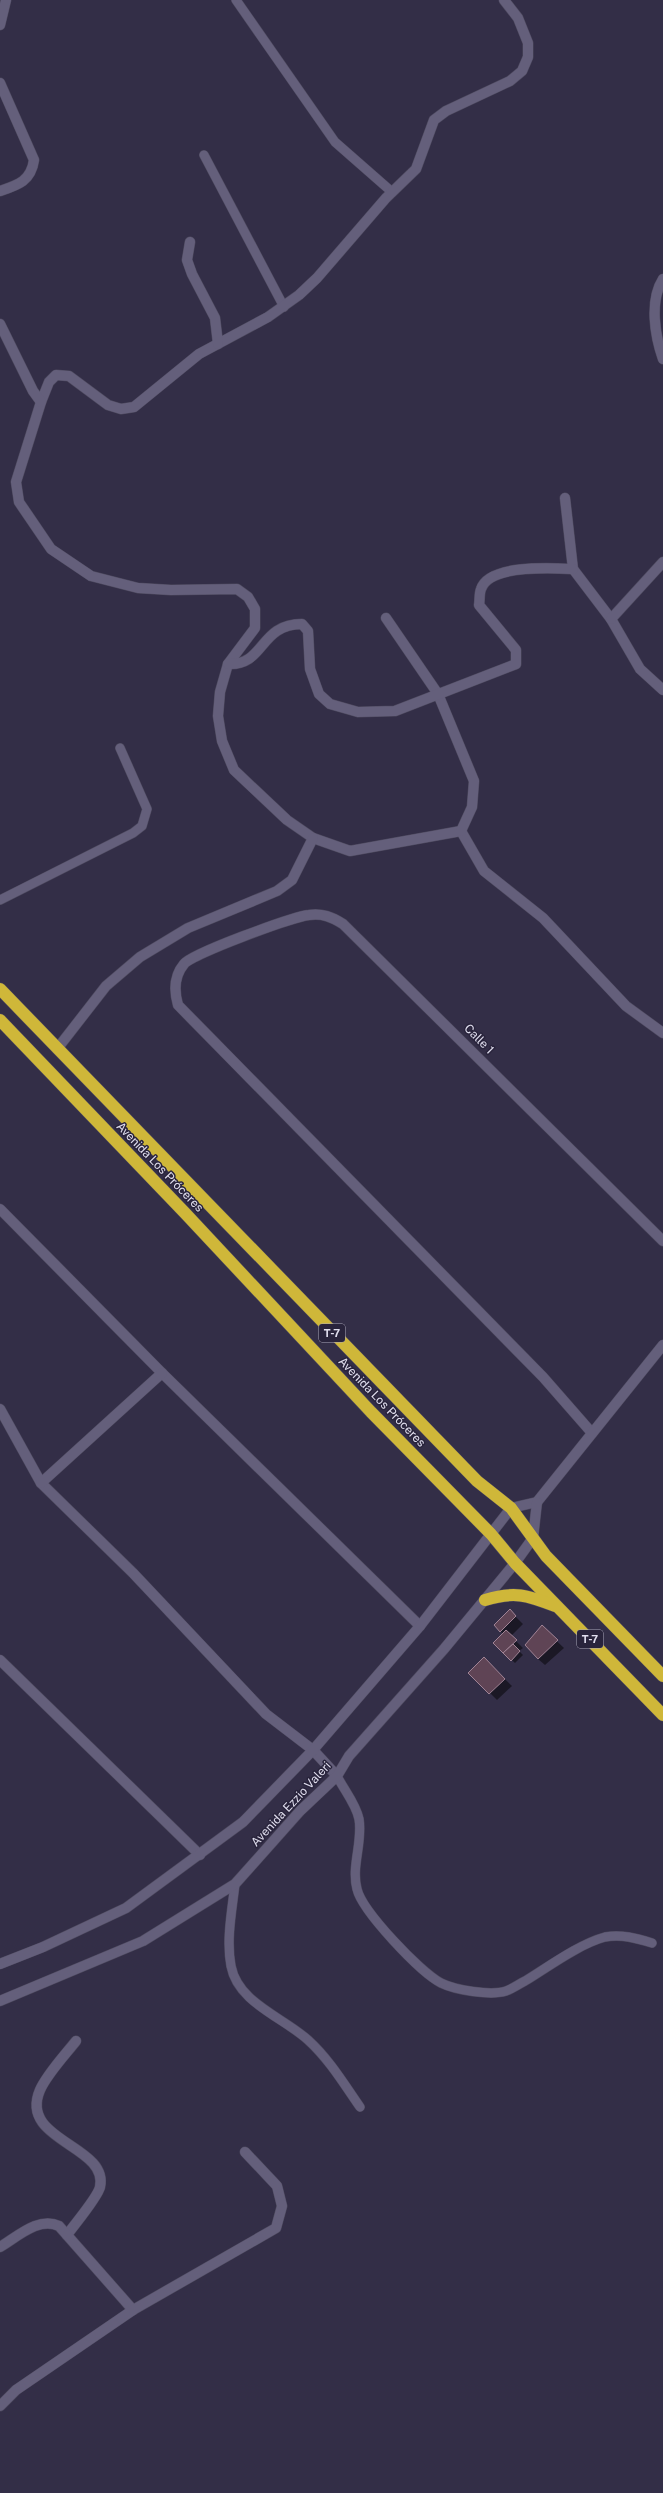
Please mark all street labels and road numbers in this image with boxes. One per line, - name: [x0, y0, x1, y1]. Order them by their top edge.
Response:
- street label: Calle 1: [461, 1021, 497, 1057]
- street label: Avenida Los Próceres: [114, 1119, 206, 1215]
- road number: T-7: [319, 1324, 345, 1342]
- street label: Avenida Los Próceres: [336, 1354, 428, 1450]
- road number: T-7: [577, 1630, 603, 1648]
- street label: Avenida Ezzio Valeri: [248, 1759, 334, 1849]

